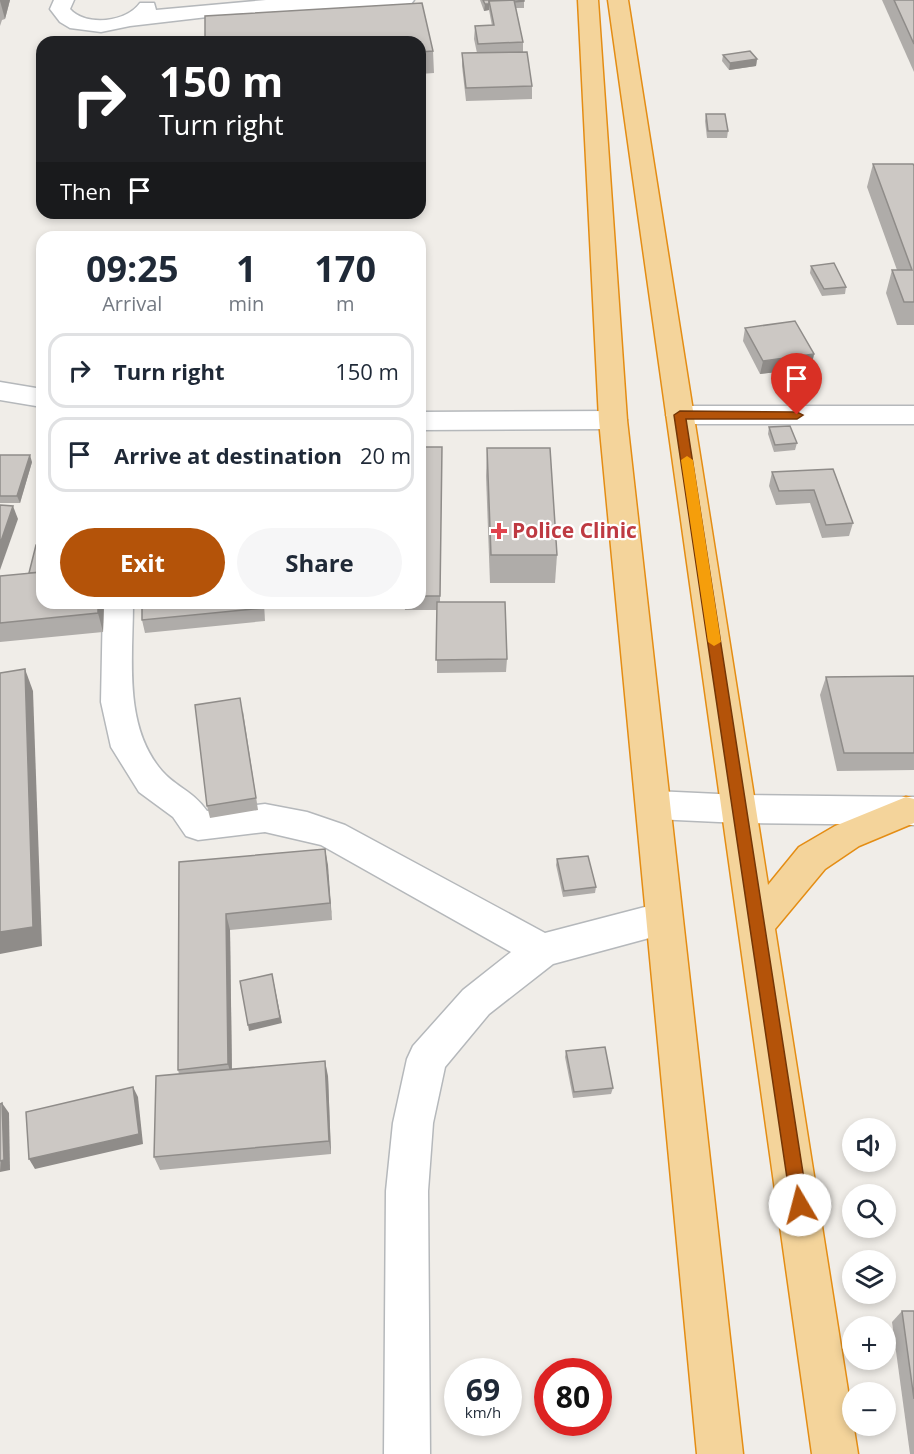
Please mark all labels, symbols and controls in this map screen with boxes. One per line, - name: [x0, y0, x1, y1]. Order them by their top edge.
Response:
- text: 150 m: [159, 52, 283, 109]
- icon: right: [60, 60, 138, 138]
- text: Turn right: [159, 106, 284, 143]
- icon: arrive: [123, 174, 156, 207]
- text: Then: [60, 176, 111, 206]
- text: 09:25: [86, 244, 179, 293]
- text: 1: [236, 244, 257, 293]
- text: 170: [314, 244, 376, 293]
- text: Arrival: [102, 290, 162, 317]
- text: min: [228, 290, 264, 317]
- text: m: [336, 290, 354, 317]
- pin: [771, 353, 822, 415]
- icon: right: [63, 354, 96, 387]
- text: Turn right: [114, 356, 225, 386]
- text: 150 m: [335, 356, 399, 386]
- icon: arrive: [780, 362, 813, 395]
- icon: arrive: [63, 438, 96, 471]
- text: Arrive at destination: [114, 440, 342, 470]
- text: 20 m: [360, 440, 411, 470]
- place label: Police Clinic: [512, 516, 637, 544]
- marker: Police Clinic: [490, 522, 508, 540]
- button: Exit: [60, 528, 225, 597]
- button: Share: [237, 528, 402, 597]
- map controls: [842, 1118, 896, 1436]
- button: sound: [842, 1118, 896, 1172]
- position arrow: [768, 1173, 832, 1237]
- button: search: [842, 1184, 896, 1238]
- button: layers: [842, 1250, 896, 1304]
- button: +: [842, 1316, 896, 1370]
- speed limit sign: 80: [534, 1358, 612, 1436]
- text: 69: [466, 1369, 500, 1410]
- button: −: [842, 1382, 896, 1436]
- text: km/h: [465, 1402, 501, 1422]

